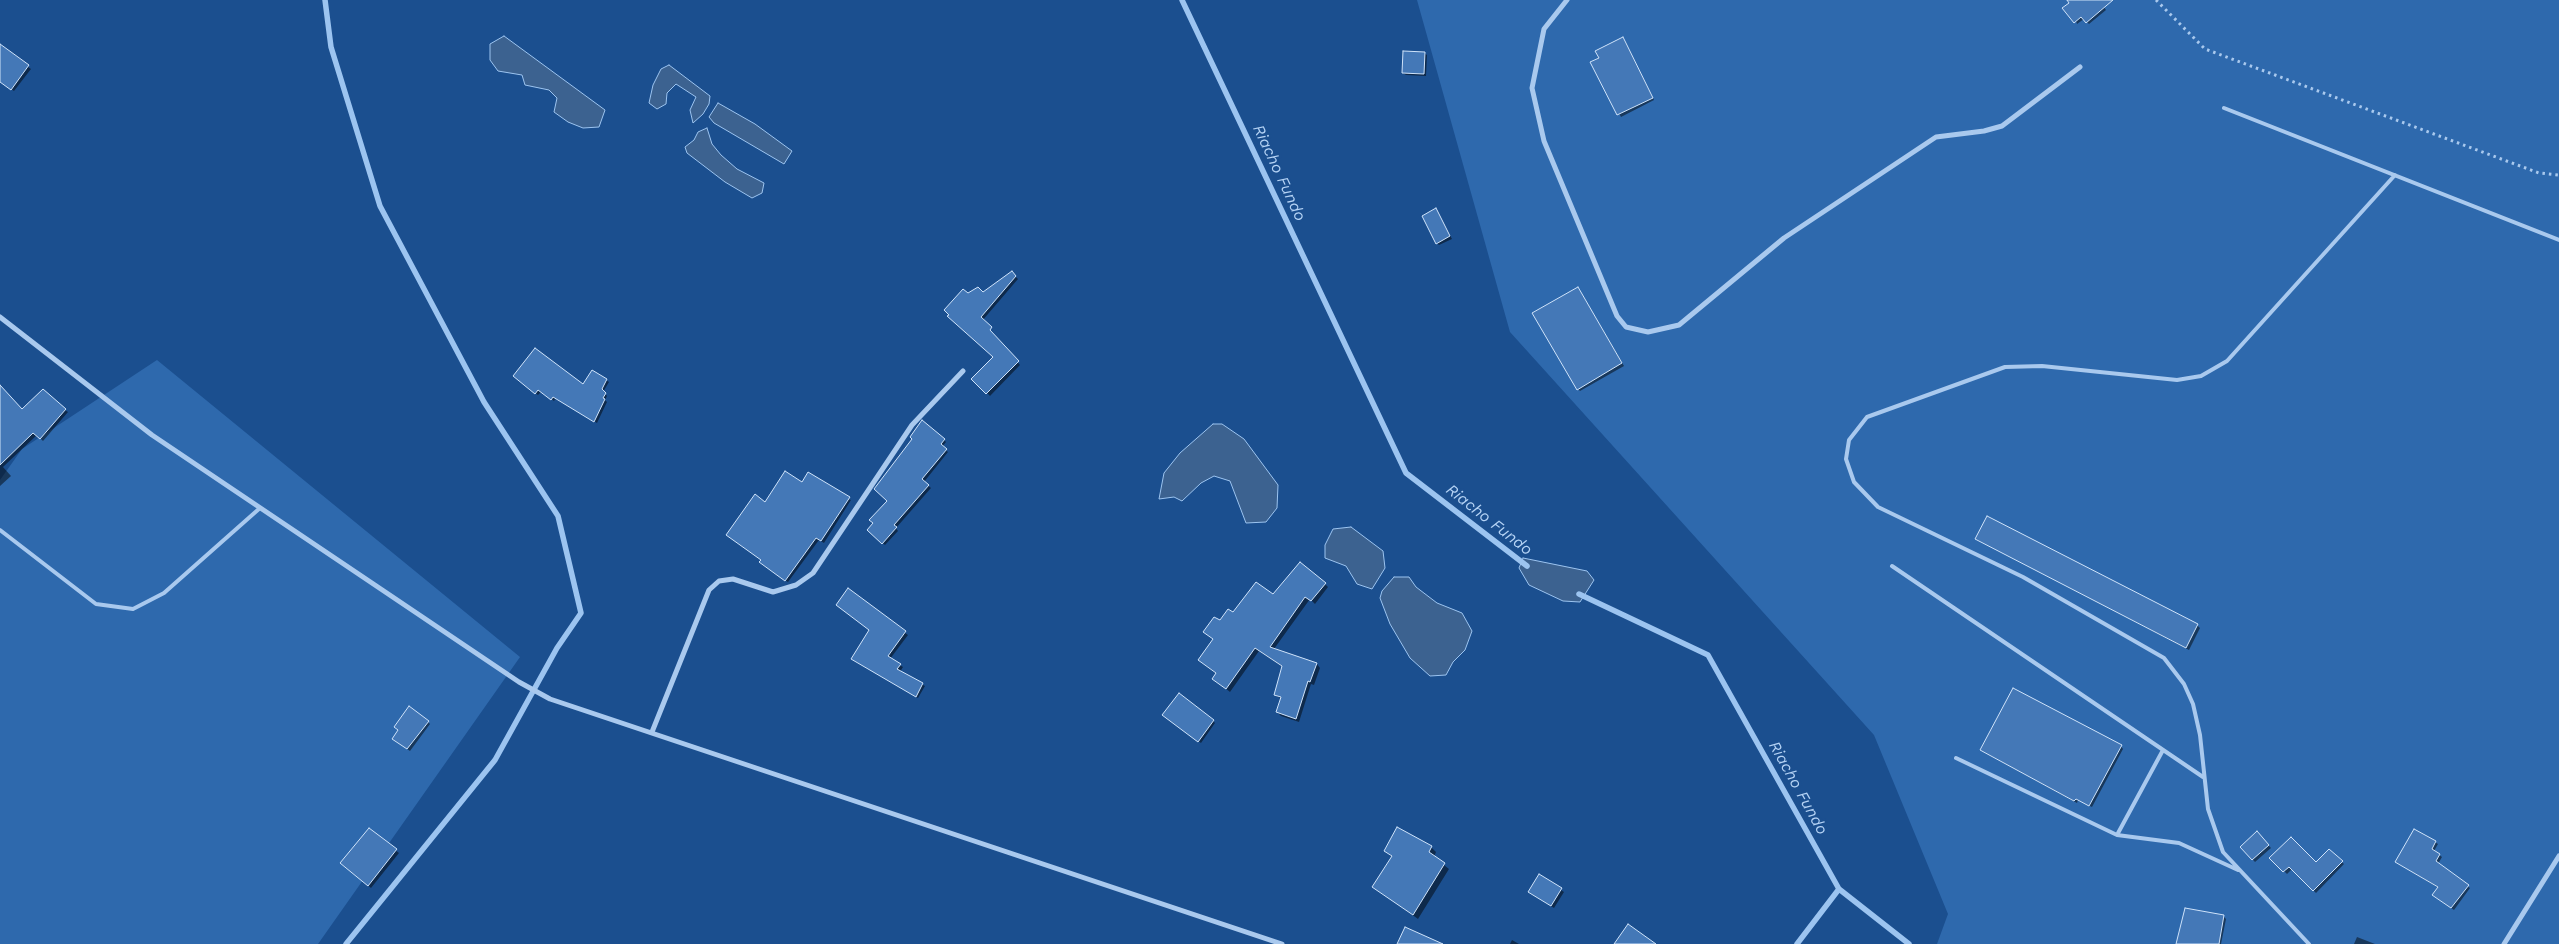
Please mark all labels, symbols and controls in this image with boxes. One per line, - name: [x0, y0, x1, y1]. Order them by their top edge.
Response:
- water label: Riacho Fundo: [1248, 122, 1310, 224]
- water label: Riacho Fundo: [1442, 480, 1536, 560]
- water label: Riacho Fundo: [1764, 738, 1832, 838]

